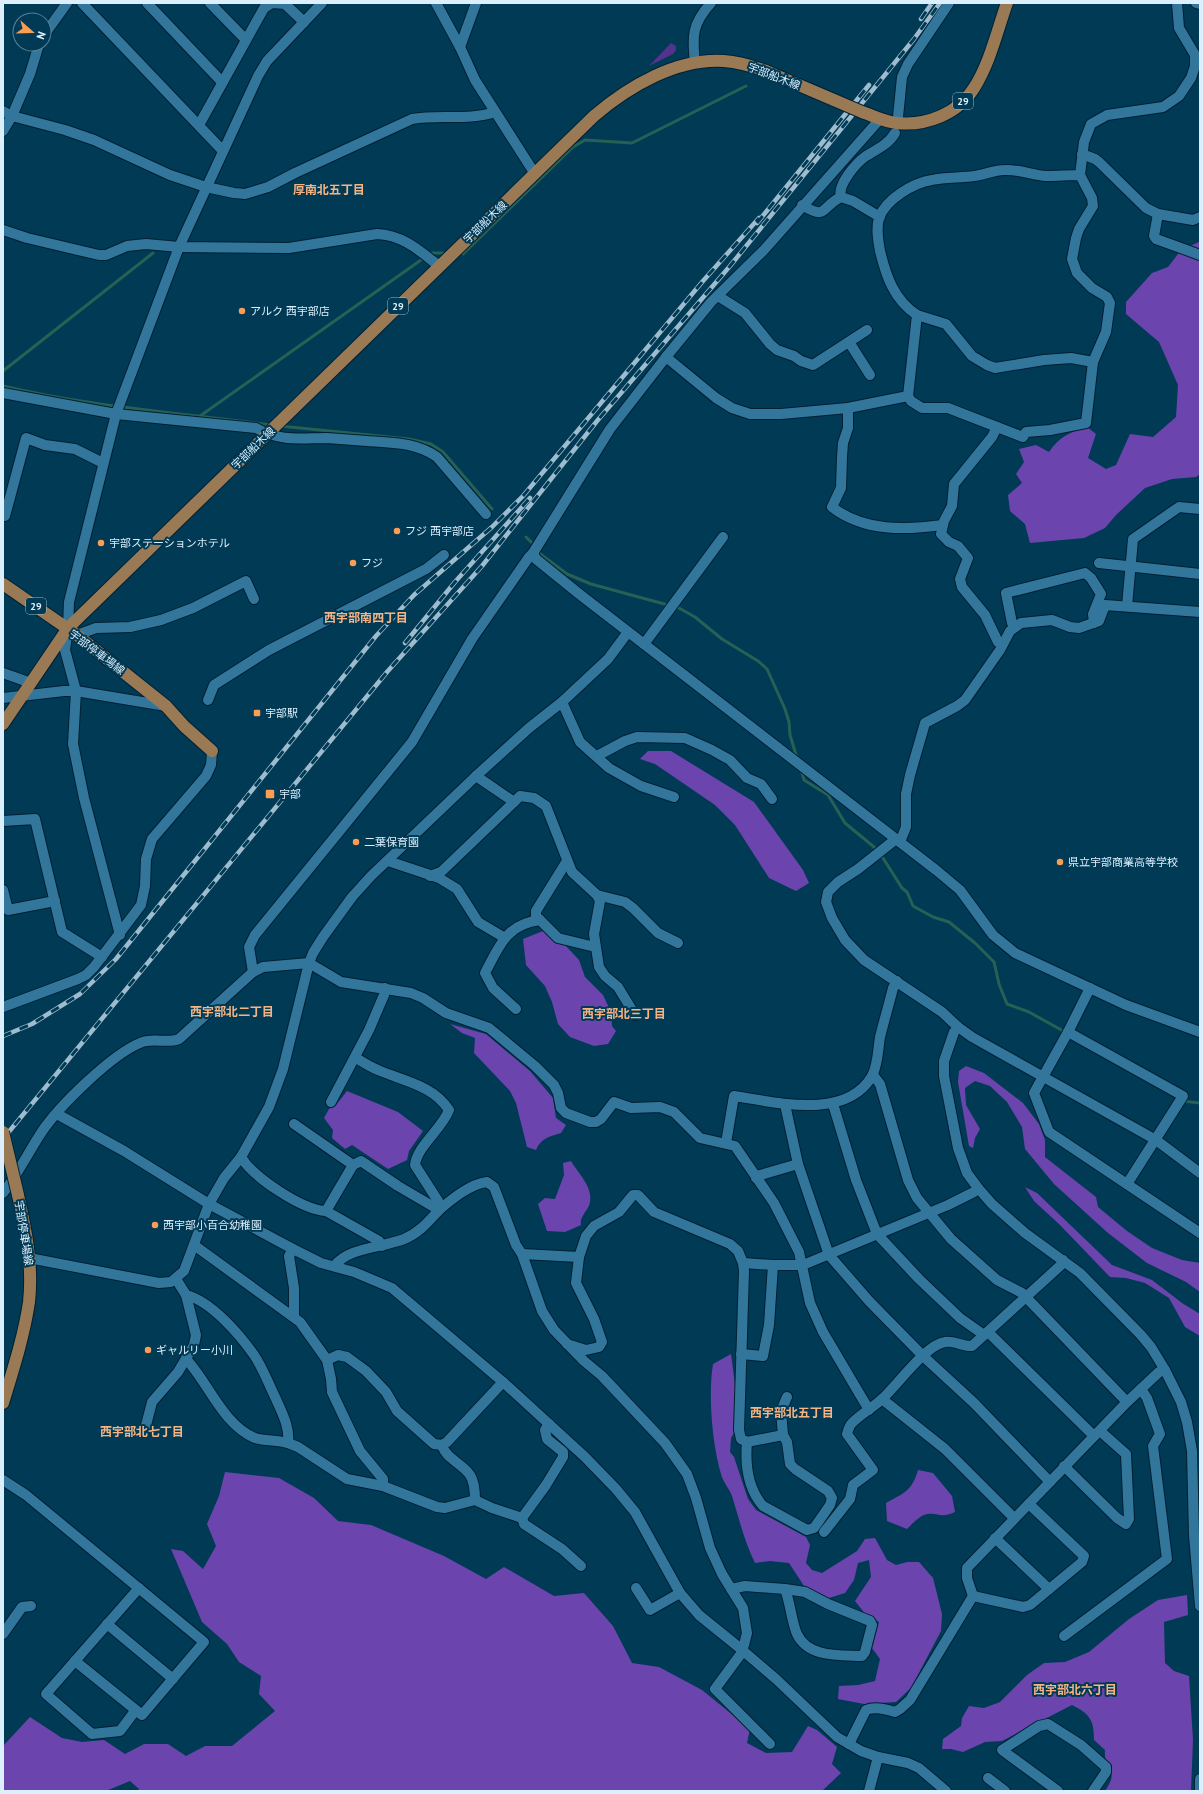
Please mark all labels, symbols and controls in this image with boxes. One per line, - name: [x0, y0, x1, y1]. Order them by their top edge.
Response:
- north arrow: [12, 12, 52, 52]
- text: N: [34, 30, 49, 41]
- street label: 宇部船木線: [746, 60, 802, 92]
- road number: 29: [953, 93, 973, 109]
- district label: 厚南北五丁目: [293, 182, 365, 197]
- street label: 宇部船木線: [460, 198, 510, 246]
- road number: 29: [388, 298, 408, 314]
- place label: アルク 西宇部店: [250, 304, 330, 318]
- marker: アルク 西宇部店: [237, 306, 247, 316]
- street label: 宇部船木線: [228, 424, 278, 472]
- place label: フジ 西宇部店: [405, 524, 474, 538]
- marker: フジ 西宇部店: [392, 526, 402, 536]
- place label: 宇部ステーションホテル: [109, 536, 230, 550]
- marker: 宇部ステーションホテル: [96, 538, 106, 548]
- place label: フジ: [361, 556, 383, 570]
- marker: フジ: [348, 558, 358, 568]
- road number: 29: [26, 598, 46, 614]
- district label: 西宇部南四丁目: [324, 610, 408, 625]
- street label: 宇部停車場線: [66, 627, 128, 677]
- place label: 宇部駅: [265, 706, 298, 720]
- marker: 宇部駅: [252, 708, 262, 718]
- place label: 宇部: [279, 787, 301, 801]
- marker: 宇部: [264, 788, 276, 800]
- place label: 二葉保育園: [364, 835, 419, 849]
- marker: 二葉保育園: [351, 837, 361, 847]
- place label: 県立宇部商業高等学校: [1068, 855, 1178, 869]
- marker: 県立宇部商業高等学校: [1055, 857, 1065, 867]
- district label: 西宇部北二丁目: [190, 1004, 274, 1019]
- district label: 西宇部北三丁目: [582, 1006, 666, 1021]
- street label: 宇部停車場線: [12, 1199, 36, 1267]
- place label: 西宇部小百合幼稚園: [163, 1218, 262, 1232]
- marker: 西宇部小百合幼稚園: [150, 1220, 160, 1230]
- place label: ギャルリー小川: [156, 1343, 233, 1357]
- marker: ギャルリー小川: [143, 1345, 153, 1355]
- district label: 西宇部北五丁目: [750, 1405, 834, 1420]
- district label: 西宇部北七丁目: [100, 1424, 184, 1439]
- district label: 西宇部北六丁目: [1033, 1682, 1117, 1697]

